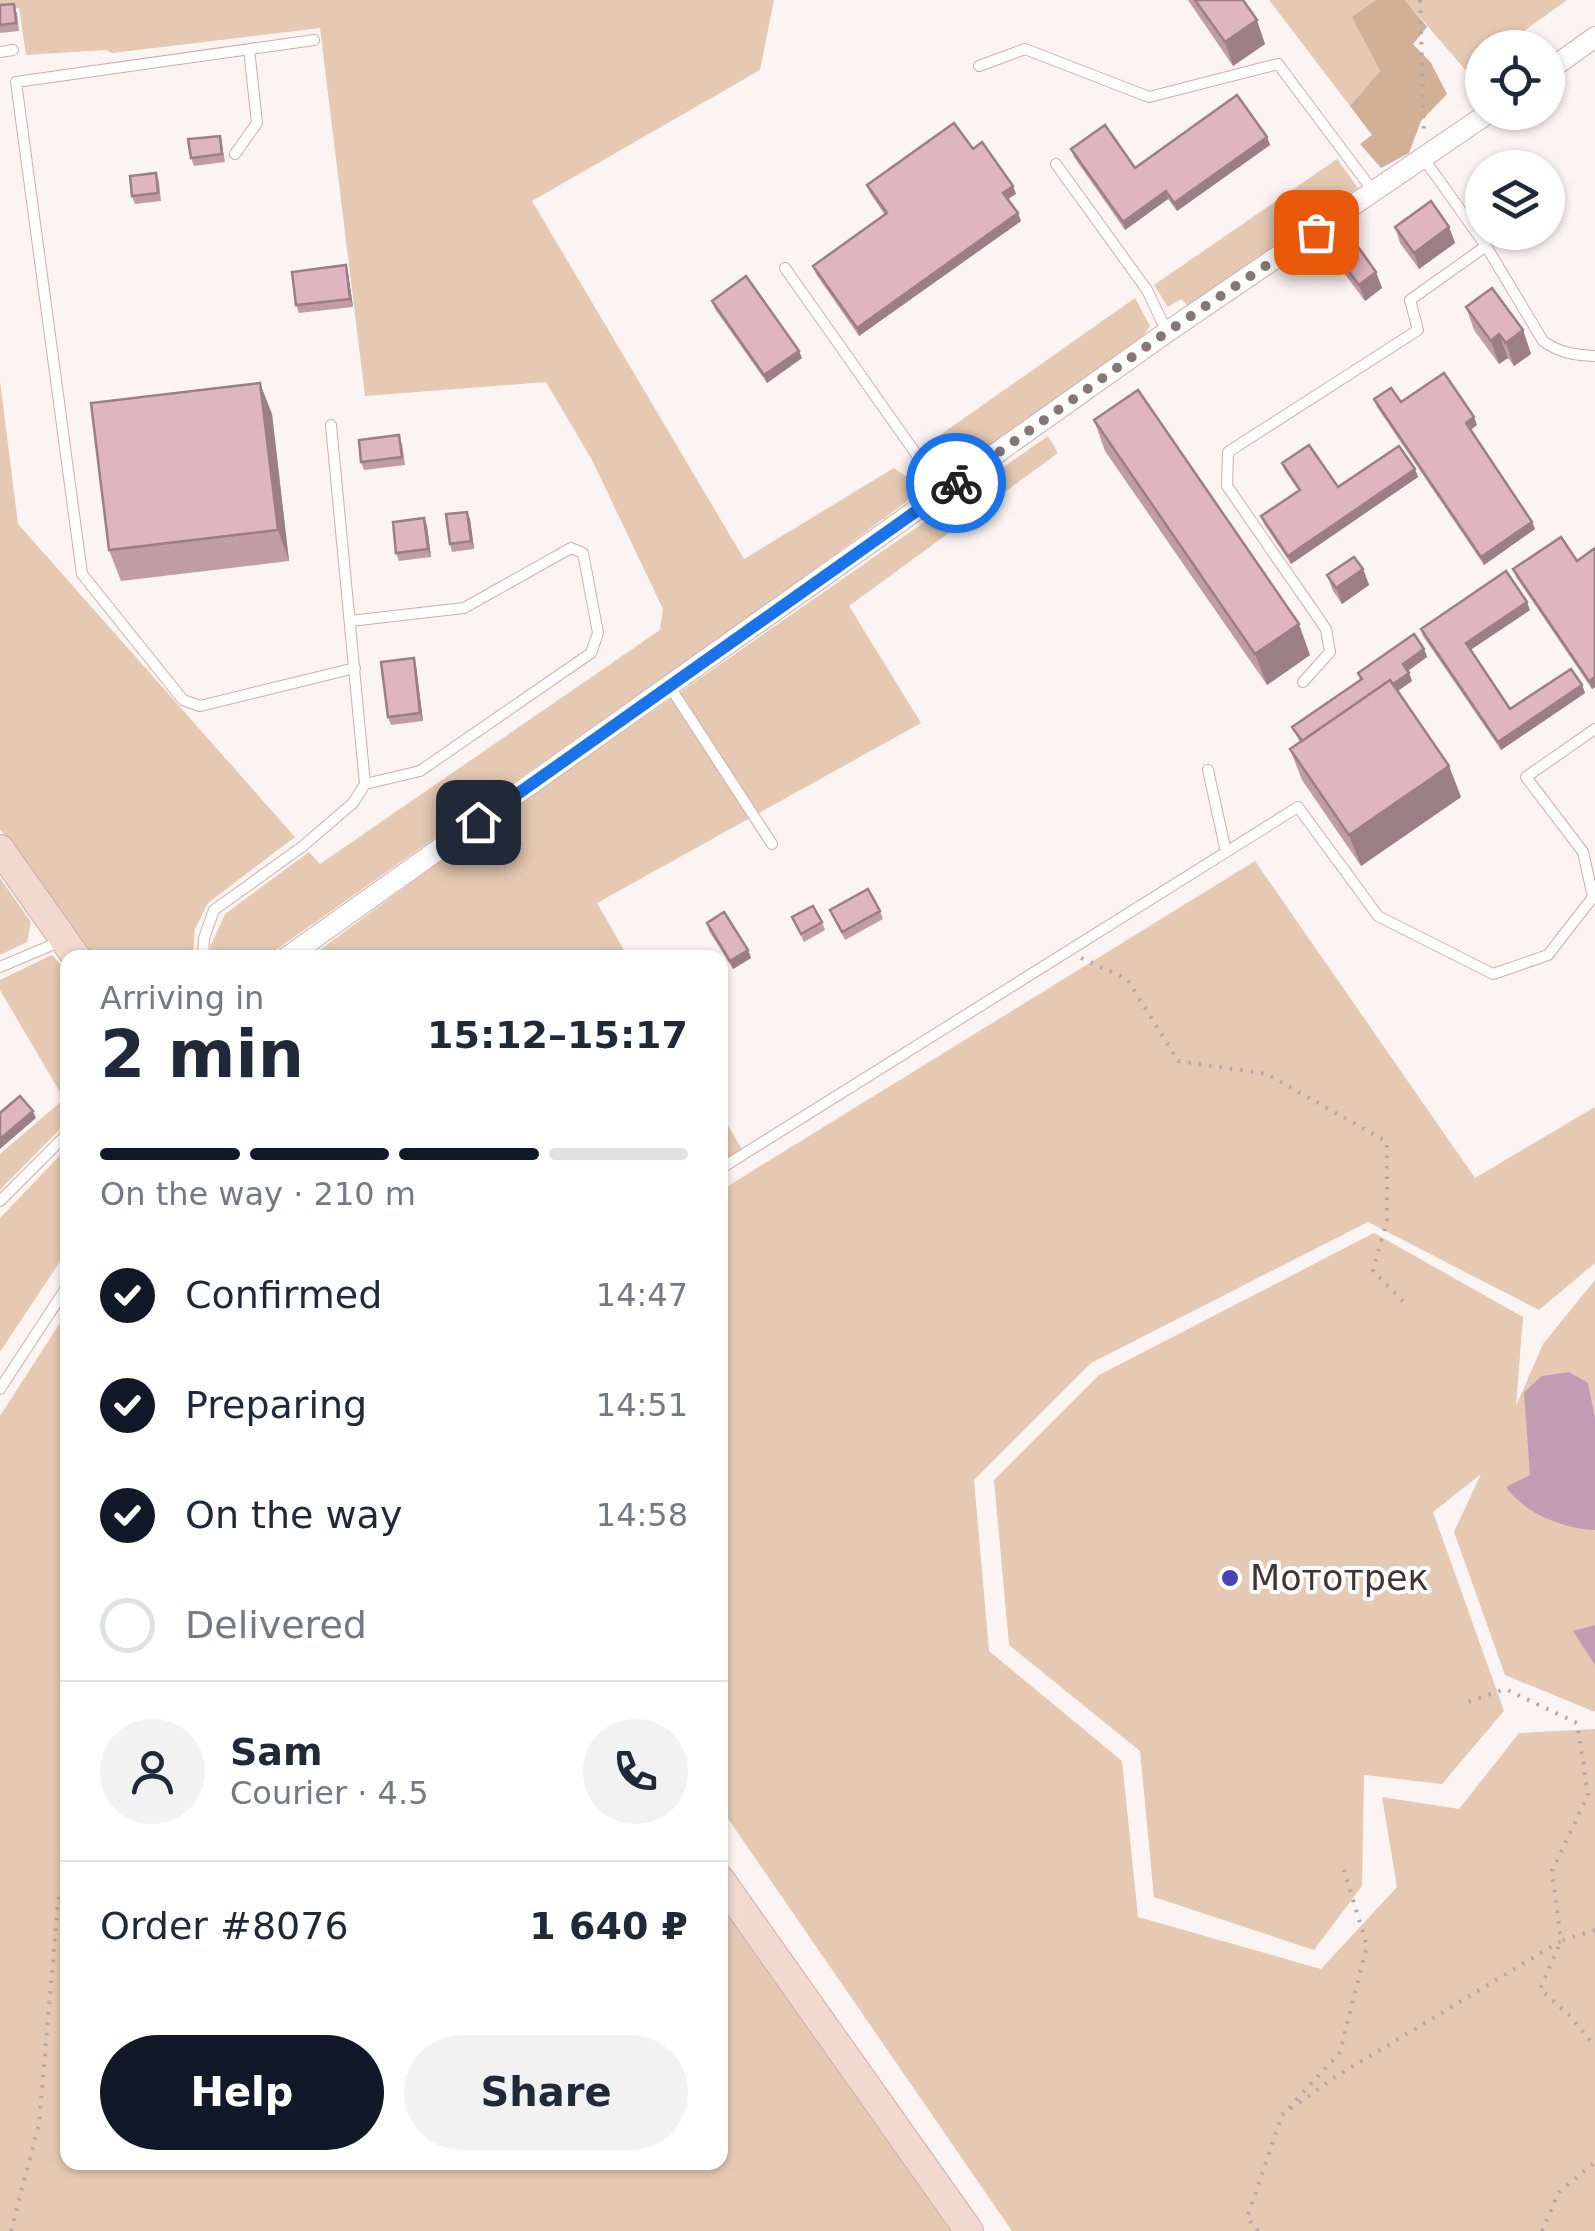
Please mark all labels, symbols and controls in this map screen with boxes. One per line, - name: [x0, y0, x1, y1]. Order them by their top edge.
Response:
- map controls: [1465, 30, 1565, 250]
- button: locate: [1465, 30, 1565, 130]
- button: layers: [1465, 150, 1565, 250]
- pin: [1274, 190, 1359, 275]
- icon: bag: [1289, 205, 1344, 260]
- courier: [906, 433, 1006, 533]
- icon: bike: [929, 456, 984, 511]
- pin: [436, 780, 521, 865]
- icon: home: [451, 795, 506, 850]
- text: Arriving in: [100, 979, 264, 1017]
- text: 15:12–15:17: [427, 1013, 688, 1057]
- text: 2 min: [100, 1017, 304, 1092]
- text: On the way · 210 m: [100, 1175, 416, 1213]
- icon: check: [100, 1268, 155, 1323]
- text: Confirmed: [185, 1273, 382, 1317]
- text: 14:47: [596, 1276, 688, 1314]
- icon: check: [100, 1378, 155, 1433]
- text: Preparing: [185, 1383, 367, 1427]
- text: 14:51: [596, 1386, 688, 1424]
- icon: check: [100, 1488, 155, 1543]
- text: On the way: [185, 1493, 402, 1537]
- text: 14:58: [596, 1496, 688, 1534]
- place label: Мототрек: [1250, 1558, 1429, 1598]
- marker: Мототрек: [1219, 1567, 1241, 1589]
- text: Delivered: [185, 1603, 367, 1647]
- button: person: [100, 1719, 205, 1824]
- button: phone: [583, 1719, 688, 1824]
- text: Sam: [230, 1730, 323, 1774]
- text: Courier · 4.5: [230, 1774, 429, 1812]
- text: Order #8076: [100, 1904, 349, 1948]
- text: 1 640 ₽: [529, 1904, 688, 1948]
- button: Help: [100, 2035, 384, 2150]
- button: Share: [404, 2035, 688, 2150]

